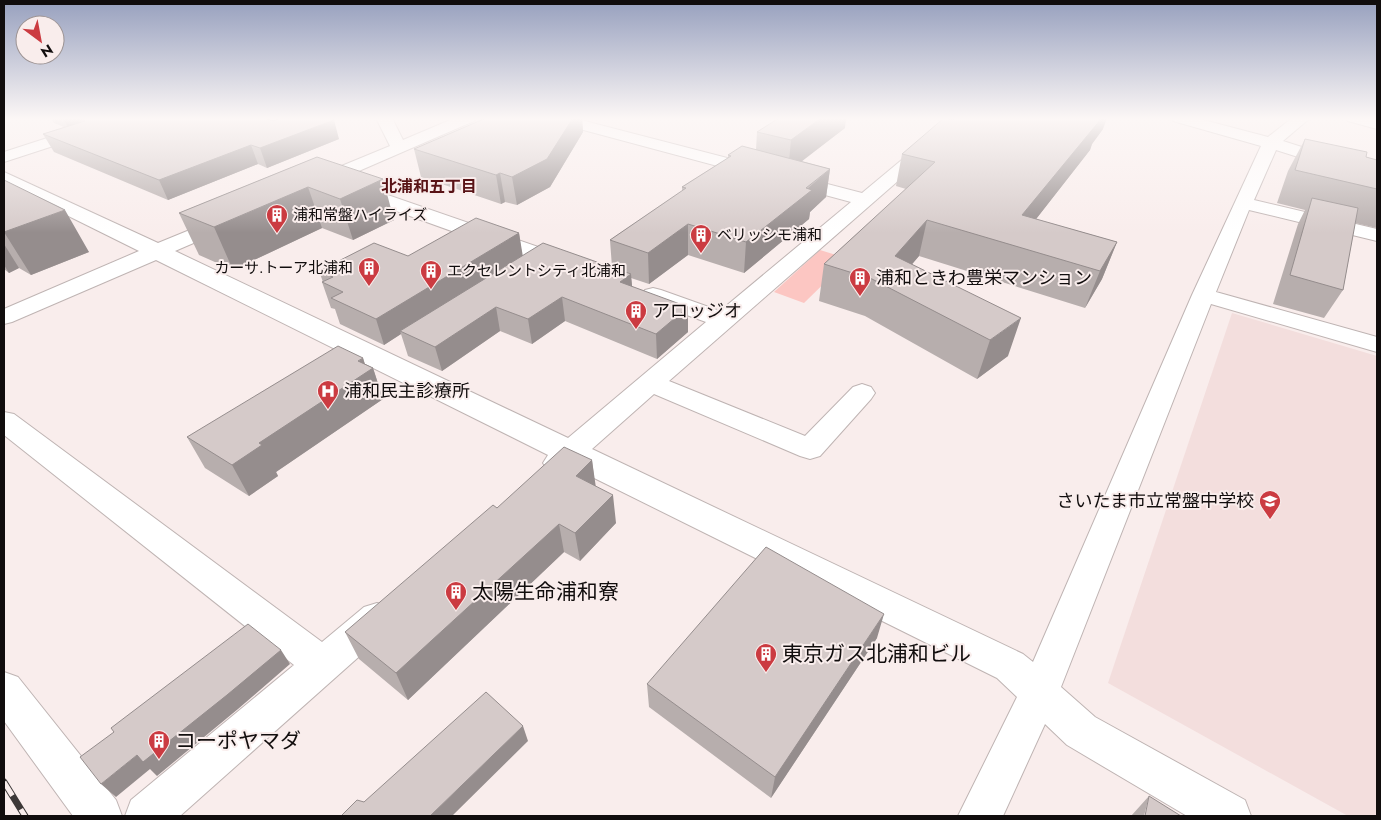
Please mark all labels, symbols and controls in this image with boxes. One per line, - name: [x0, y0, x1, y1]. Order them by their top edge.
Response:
- north arrow: [15, 15, 65, 65]
- text: N: [37, 40, 57, 62]
- district label: 北浦和五丁目: [381, 175, 477, 198]
- building icon: 浦和常盤ハイライズ: [265, 203, 289, 234]
- place label: 浦和常盤ハイライズ: [293, 204, 427, 226]
- building icon: ベリッシモ浦和: [689, 223, 713, 254]
- place label: ベリッシモ浦和: [717, 224, 822, 246]
- building icon: カーサ.トーア北浦和: [357, 256, 381, 287]
- place label: カーサ.トーア北浦和: [214, 257, 353, 279]
- building icon: エクセレントシティ北浦和: [419, 259, 443, 290]
- place label: エクセレントシティ北浦和: [447, 260, 626, 282]
- place label: 浦和ときわ豊栄マンション: [876, 265, 1092, 291]
- building icon: 浦和ときわ豊栄マンション: [848, 266, 872, 297]
- place label: アロッジオ: [652, 298, 742, 324]
- building icon: アロッジオ: [624, 299, 648, 330]
- place label: 浦和民主診療所: [344, 378, 470, 404]
- hospital icon: 浦和民主診療所: [316, 379, 340, 410]
- place label: さいたま市立常盤中学校: [1057, 488, 1254, 514]
- school or university icon: さいたま市立常盤中学校: [1258, 489, 1282, 520]
- place label: 太陽生命浦和寮: [472, 577, 619, 607]
- building icon: 太陽生命浦和寮: [444, 580, 468, 611]
- place label: 東京ガス北浦和ビル: [782, 639, 971, 669]
- building icon: 東京ガス北浦和ビル: [754, 642, 778, 673]
- place label: コーポヤマダ: [175, 726, 301, 756]
- building icon: コーポヤマダ: [147, 729, 171, 760]

